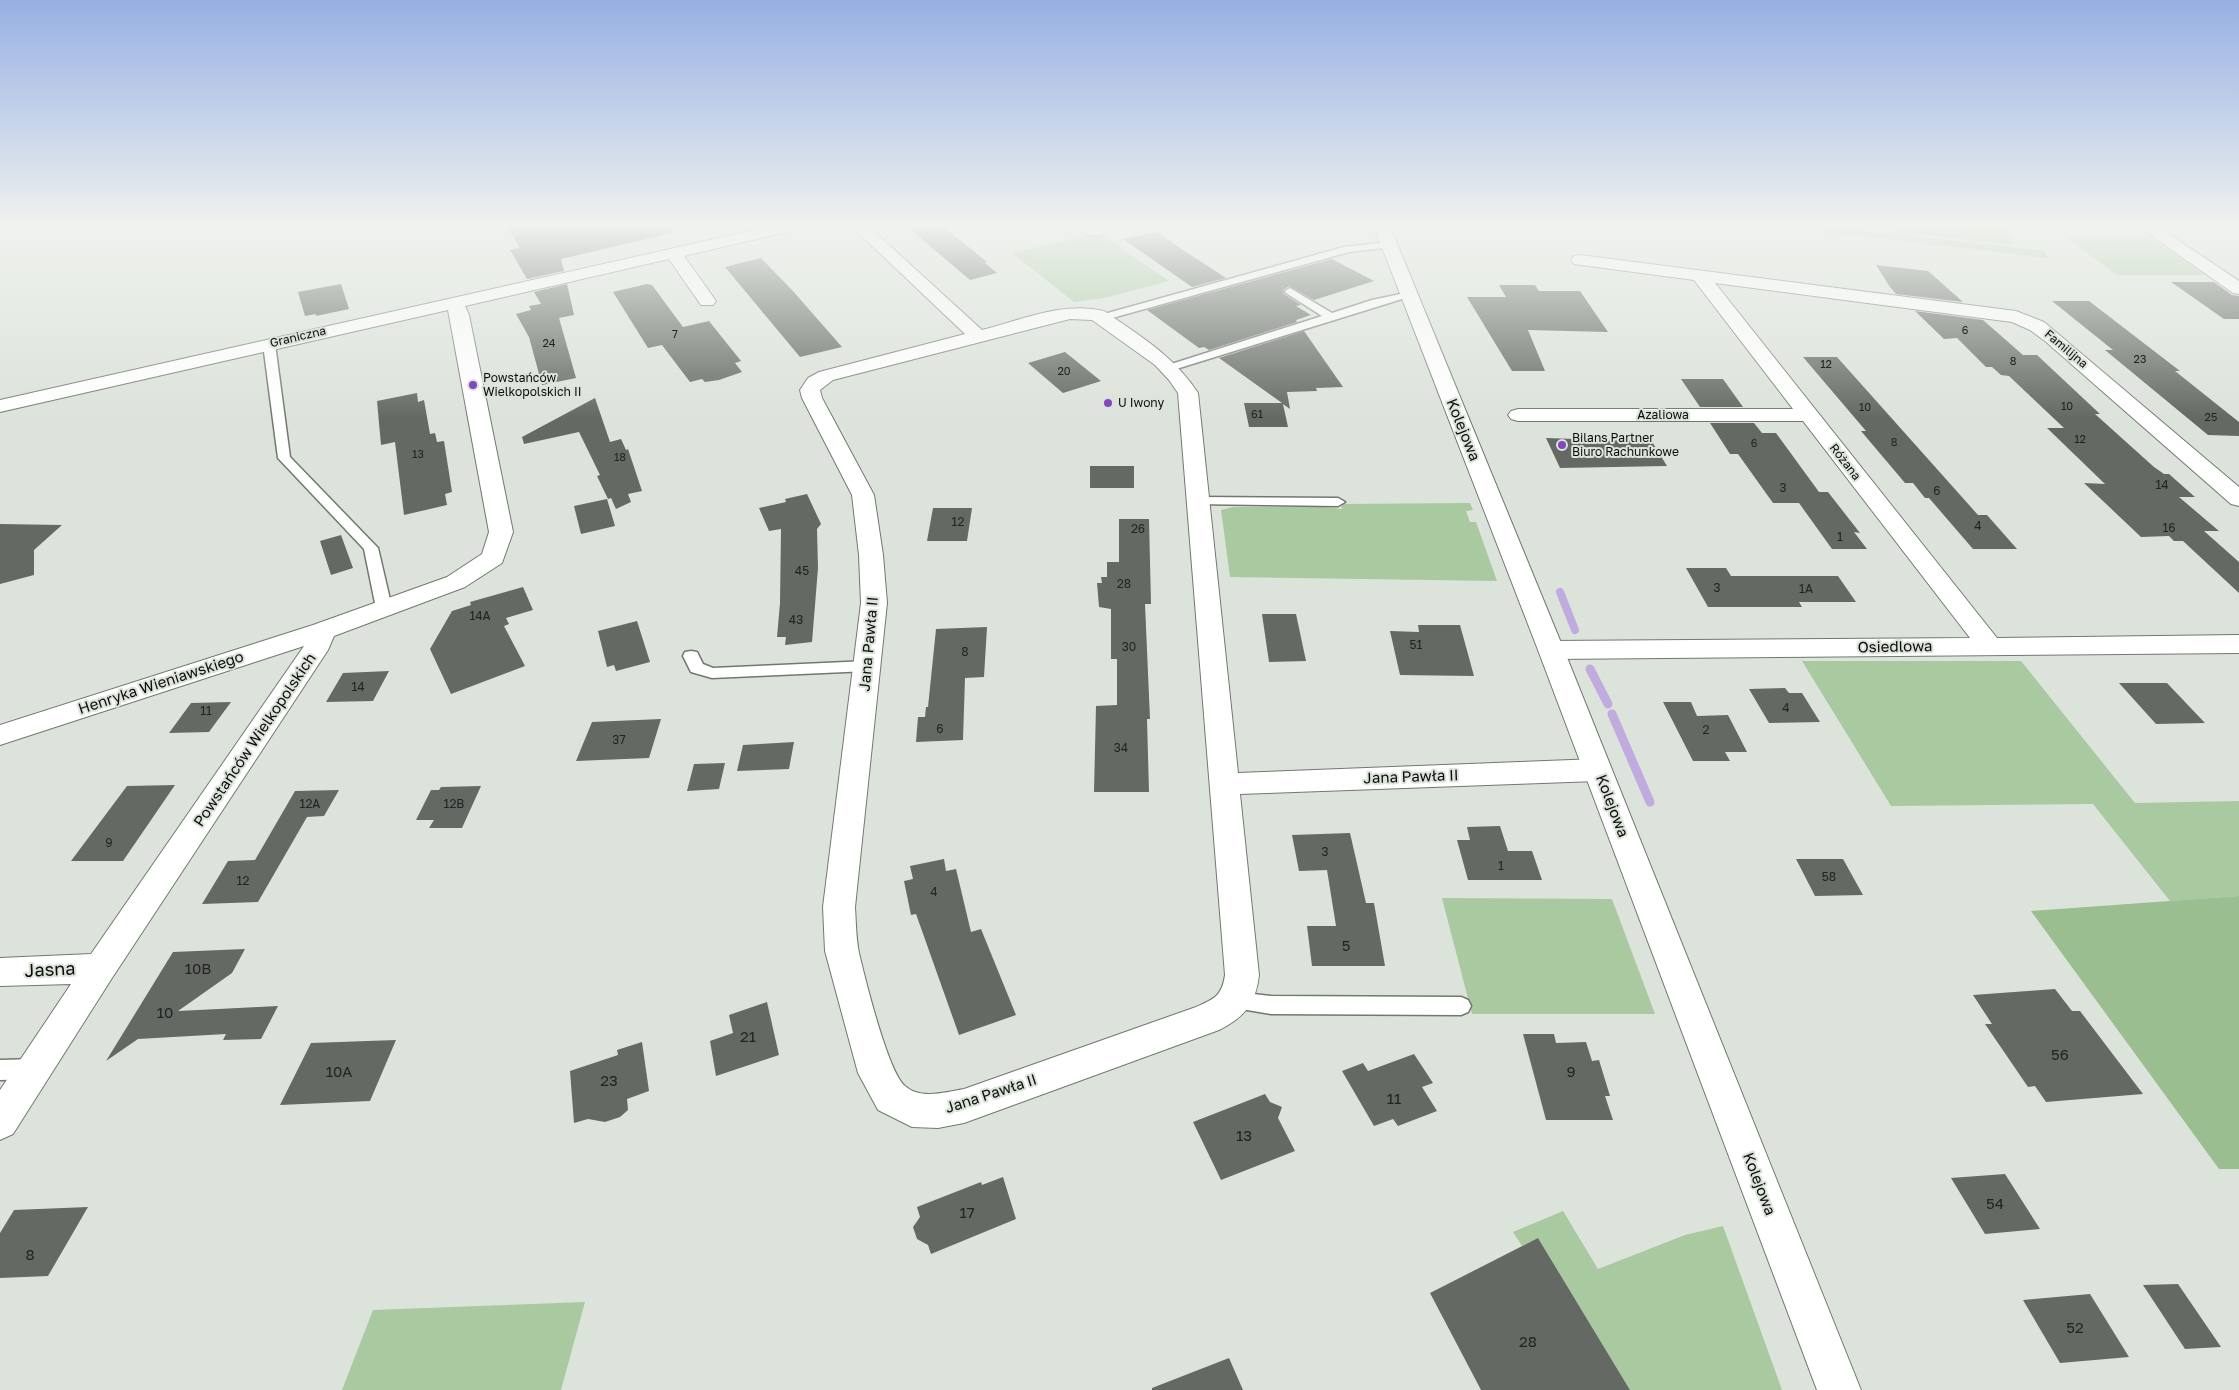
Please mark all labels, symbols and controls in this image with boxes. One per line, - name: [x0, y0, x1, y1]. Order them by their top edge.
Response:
- street label: Graniczna: [269, 324, 327, 350]
- house number: 6: [1962, 324, 1968, 338]
- street label: Familijna: [2041, 327, 2091, 371]
- house number: 7: [672, 328, 678, 342]
- house number: 24: [542, 337, 556, 351]
- house number: 23: [2134, 353, 2146, 367]
- house number: 8: [2010, 355, 2016, 369]
- house number: 12: [1820, 358, 1832, 372]
- house number: 20: [1057, 365, 1071, 379]
- place label: Powstańców Wielkopolskich II: [483, 371, 582, 399]
- marker: Powstańców Wielkopolskich II: [467, 379, 479, 391]
- place label: U Iwony: [1118, 396, 1164, 410]
- street label: Kolejowa: [1442, 396, 1484, 464]
- marker: U Iwony: [1102, 397, 1114, 409]
- house number: 10: [2061, 400, 2073, 414]
- house number: 10: [1859, 401, 1871, 415]
- house number: 61: [1251, 408, 1263, 422]
- street label: Azaliowa: [1637, 408, 1689, 422]
- house number: 25: [2205, 411, 2217, 425]
- place label: Bilans Partner Biuro Rachunkowe: [1572, 431, 1679, 459]
- house number: 12: [2074, 433, 2086, 447]
- house number: 8: [1891, 436, 1897, 450]
- house number: 6: [1751, 437, 1757, 451]
- marker: Bilans Partner Biuro Rachunkowe: [1556, 439, 1568, 451]
- street label: Różana: [1826, 441, 1864, 483]
- house number: 13: [412, 448, 424, 462]
- house number: 18: [614, 451, 626, 465]
- house number: 14: [2155, 478, 2169, 492]
- house number: 3: [1779, 481, 1787, 495]
- house number: 6: [1933, 484, 1941, 498]
- house number: 12: [952, 515, 964, 529]
- house number: 4: [1974, 519, 1982, 533]
- house number: 16: [2162, 521, 2176, 535]
- house number: 26: [1131, 522, 1145, 536]
- house number: 1: [1837, 530, 1843, 544]
- house number: 45: [795, 564, 809, 578]
- house number: 28: [1117, 577, 1131, 591]
- house number: 3: [1713, 581, 1721, 595]
- house number: 1A: [1799, 582, 1813, 596]
- street label: Jana Pawła II: [856, 596, 882, 692]
- house number: 14A: [469, 609, 491, 623]
- house number: 43: [789, 613, 803, 627]
- street label: Osiedlowa: [1857, 637, 1933, 657]
- house number: 51: [1410, 638, 1422, 652]
- house number: 30: [1122, 640, 1136, 654]
- house number: 8: [961, 645, 969, 659]
- street label: Henryka Wieniawskiego: [76, 648, 246, 718]
- street label: Powstańców Wielkopolskich: [190, 650, 320, 830]
- house number: 14: [351, 680, 365, 694]
- house number: 4: [1782, 701, 1790, 715]
- house number: 11: [200, 704, 212, 718]
- house number: 6: [936, 722, 944, 736]
- house number: 2: [1703, 723, 1709, 737]
- house number: 37: [612, 733, 626, 747]
- house number: 34: [1114, 741, 1128, 755]
- street label: Jana Pawła II: [1363, 766, 1459, 788]
- street label: Kolejowa: [1592, 772, 1632, 840]
- house number: 12A: [300, 797, 320, 811]
- house number: 12B: [444, 797, 464, 811]
- house number: 9: [105, 836, 113, 850]
- house number: 3: [1321, 845, 1329, 859]
- house number: 1: [1498, 859, 1504, 873]
- house number: 58: [1822, 870, 1836, 884]
- house number: 12: [237, 874, 249, 888]
- house number: 4: [930, 885, 938, 899]
- house number: 5: [1342, 937, 1350, 955]
- street label: Jasna: [24, 958, 76, 982]
- house number: 10B: [185, 960, 211, 978]
- house number: 10: [157, 1004, 173, 1022]
- house number: 21: [740, 1028, 756, 1046]
- house number: 56: [2051, 1046, 2069, 1064]
- house number: 10A: [326, 1063, 352, 1081]
- house number: 9: [1566, 1063, 1576, 1081]
- street label: Jana Pawła II: [943, 1071, 1039, 1117]
- house number: 23: [600, 1072, 618, 1090]
- house number: 11: [1387, 1090, 1401, 1108]
- house number: 13: [1236, 1127, 1252, 1145]
- street label: Kolejowa: [1739, 1150, 1779, 1218]
- house number: 54: [1986, 1195, 2004, 1213]
- house number: 17: [959, 1204, 975, 1222]
- house number: 8: [25, 1246, 35, 1264]
- house number: 52: [2066, 1319, 2084, 1337]
- house number: 28: [1519, 1333, 1537, 1351]

